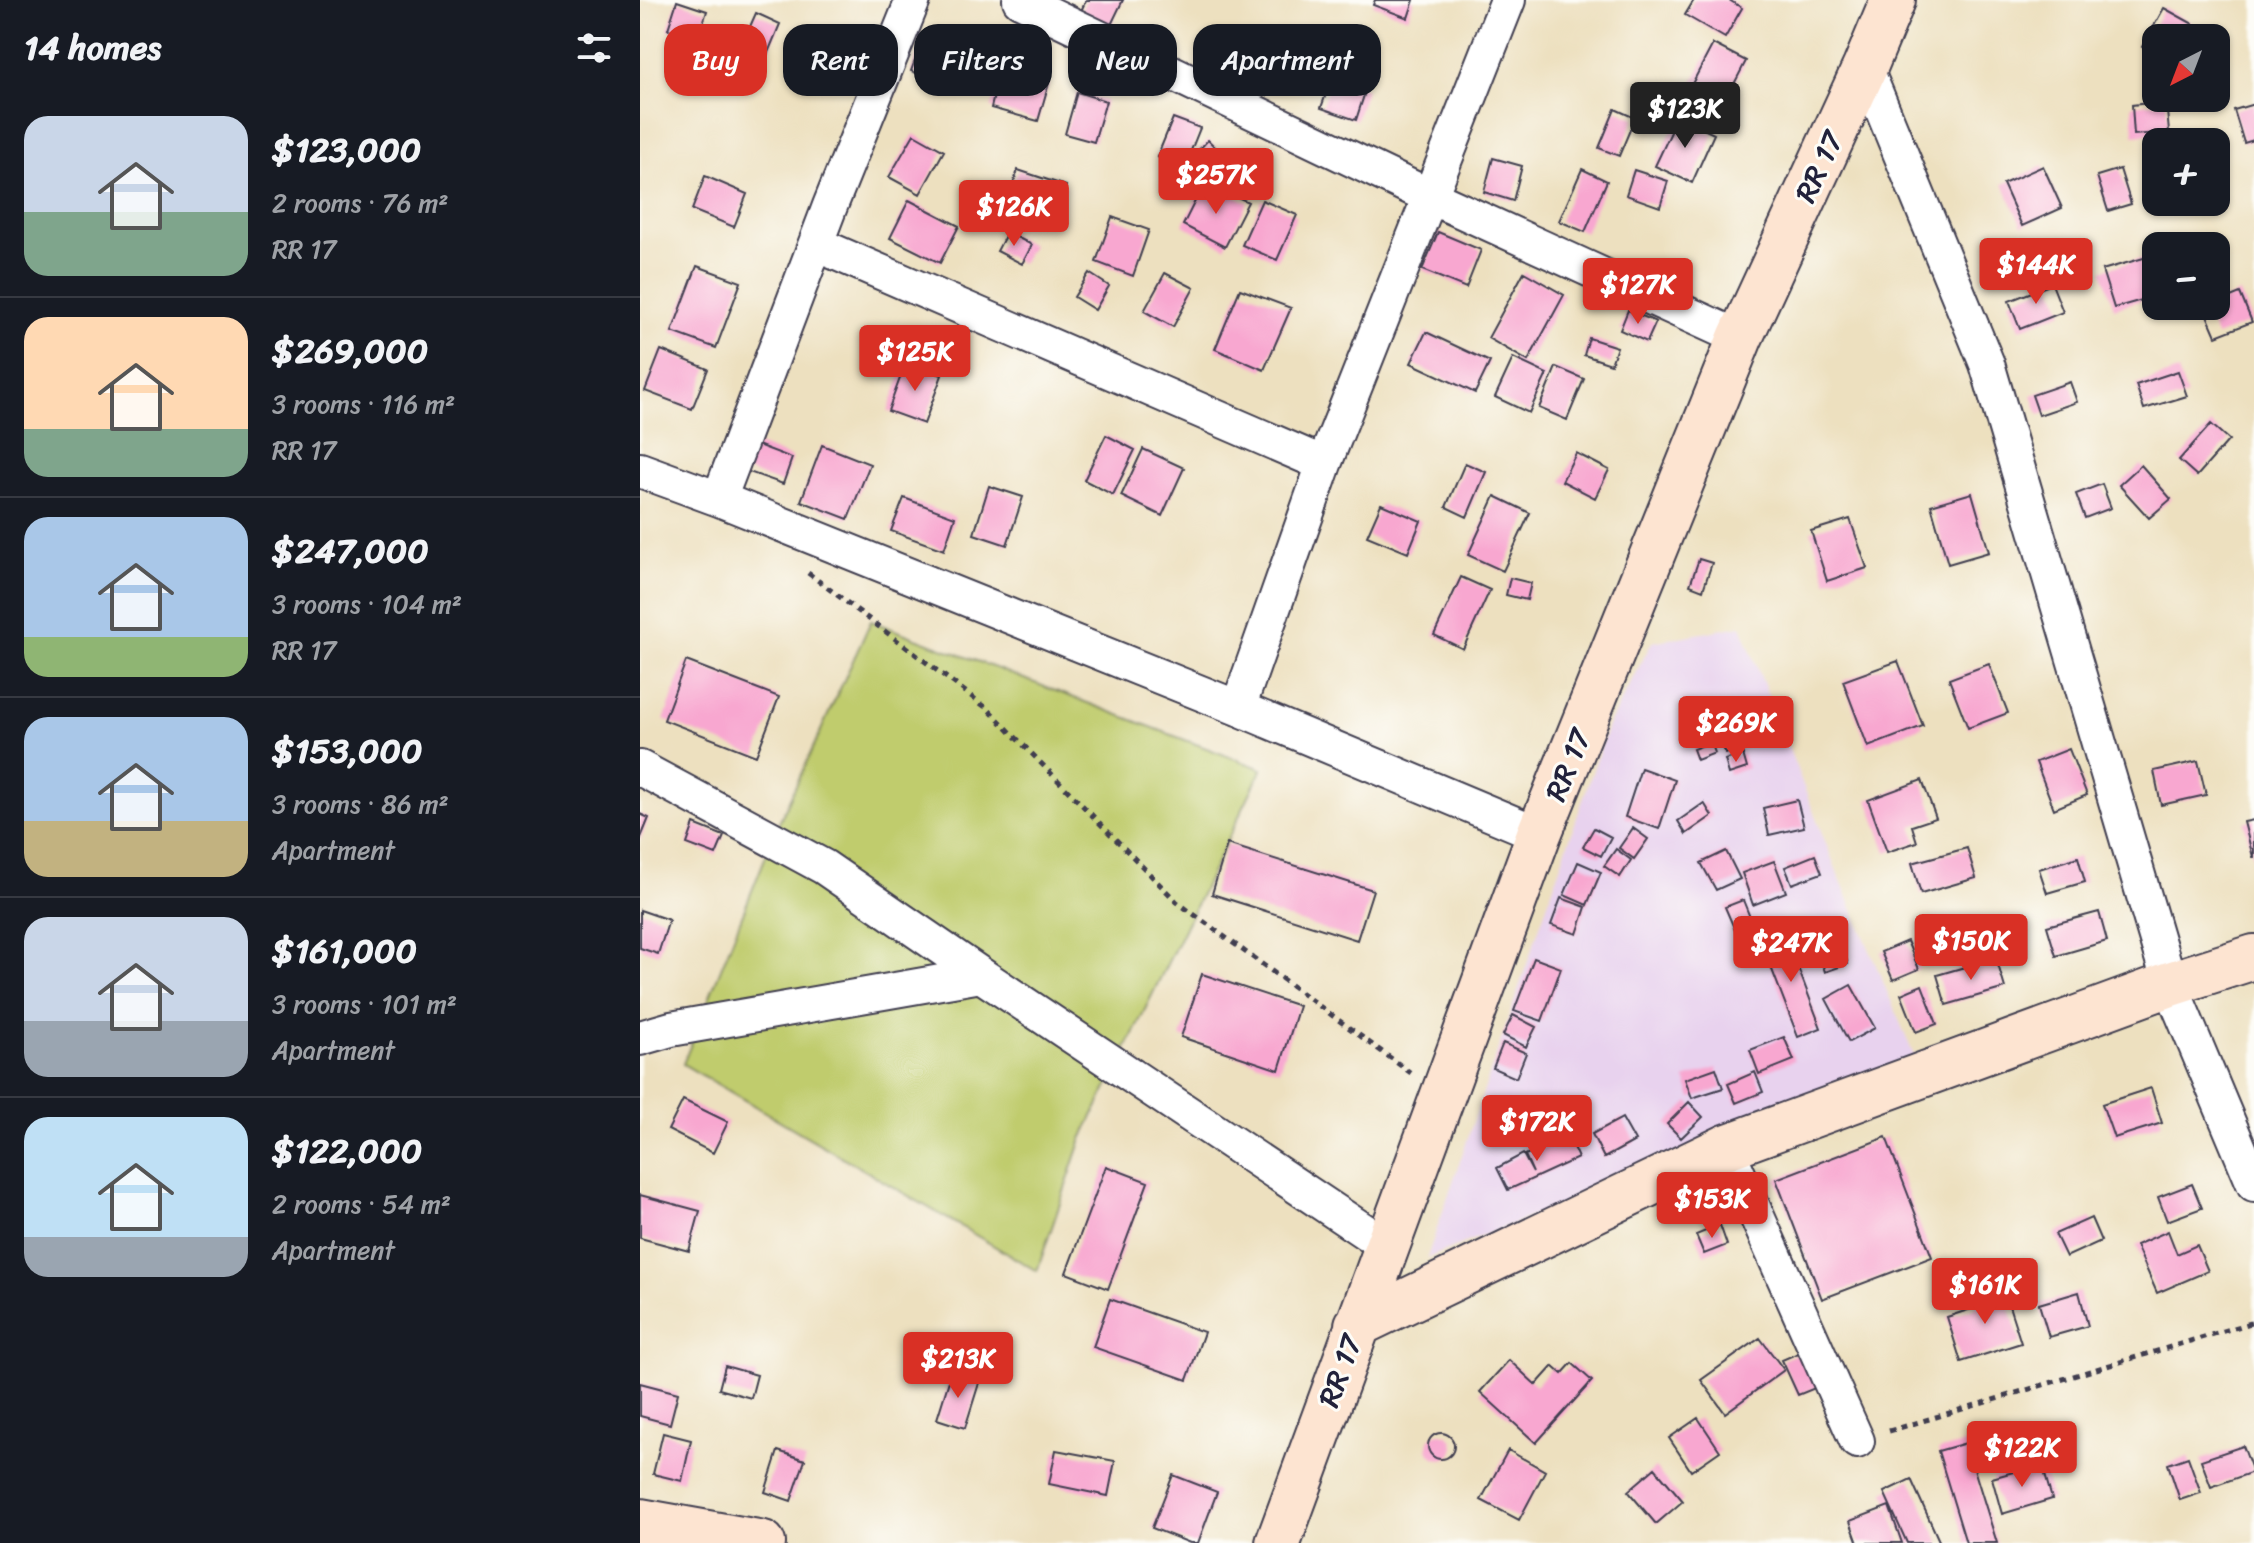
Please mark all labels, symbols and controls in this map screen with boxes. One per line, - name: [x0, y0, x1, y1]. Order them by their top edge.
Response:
- text: 14 homes: [24, 18, 161, 78]
- chip: Buy: [664, 24, 767, 96]
- chip: Rent: [783, 24, 898, 96]
- chip: Filters: [914, 24, 1052, 96]
- chip: New: [1068, 24, 1177, 96]
- chip: Apartment: [1193, 24, 1381, 96]
- north arrow: [2142, 24, 2230, 112]
- map controls: [2142, 24, 2230, 320]
- icon: filters: [572, 26, 616, 70]
- pin: $123K: [1629, 82, 1741, 150]
- text: $123K: [1648, 85, 1722, 131]
- text: $123,000: [272, 120, 421, 180]
- street label: RR 17: [1779, 120, 1860, 212]
- button: +: [2142, 128, 2230, 216]
- icon: home: [88, 148, 184, 244]
- pin: $257K: [1160, 148, 1272, 216]
- text: $257K: [1176, 151, 1256, 197]
- text: 2 rooms · 76 m²: [272, 180, 449, 226]
- pin: $126K: [958, 180, 1070, 248]
- text: $126K: [977, 183, 1051, 229]
- text: RR 17: [272, 226, 336, 272]
- button: −: [2142, 232, 2230, 320]
- pin: $144K: [1980, 238, 2092, 306]
- text: $144K: [1998, 241, 2074, 287]
- pin: $127K: [1582, 258, 1694, 326]
- text: $127K: [1601, 261, 1675, 307]
- text: $269,000: [272, 321, 428, 381]
- pin: $125K: [859, 325, 971, 393]
- text: $125K: [877, 328, 953, 374]
- icon: home: [88, 349, 184, 445]
- text: 3 rooms · 116 m²: [272, 381, 455, 427]
- text: RR 17: [272, 427, 336, 473]
- text: $247,000: [272, 521, 429, 581]
- icon: home: [88, 549, 184, 645]
- text: 3 rooms · 104 m²: [272, 581, 462, 627]
- text: RR 17: [272, 627, 336, 673]
- pin: $269K: [1680, 696, 1792, 764]
- text: $269K: [1696, 699, 1776, 745]
- street label: RR 17: [1529, 719, 1608, 810]
- text: $153,000: [272, 721, 423, 781]
- icon: home: [88, 749, 184, 845]
- text: 3 rooms · 86 m²: [272, 781, 449, 827]
- text: Apartment: [272, 827, 395, 873]
- pin: $150K: [1915, 914, 2027, 982]
- pin: $247K: [1735, 916, 1847, 984]
- text: $150K: [1933, 917, 2009, 963]
- text: $247K: [1751, 919, 1831, 965]
- text: $161,000: [272, 921, 417, 981]
- icon: home: [88, 949, 184, 1045]
- text: 3 rooms · 101 m²: [272, 981, 457, 1027]
- text: Apartment: [272, 1027, 395, 1073]
- pin: $172K: [1481, 1095, 1593, 1163]
- text: $172K: [1500, 1098, 1574, 1144]
- text: $122,000: [272, 1121, 422, 1181]
- icon: home: [88, 1149, 184, 1245]
- pin: $153K: [1656, 1172, 1768, 1240]
- text: $153K: [1675, 1175, 1749, 1221]
- text: 2 rooms · 54 m²: [272, 1181, 451, 1227]
- text: Apartment: [272, 1227, 395, 1273]
- pin: $161K: [1929, 1258, 2041, 1326]
- text: $161K: [1950, 1261, 2020, 1307]
- street label: RR 17: [1302, 1325, 1379, 1415]
- pin: $213K: [902, 1332, 1014, 1400]
- text: $213K: [921, 1335, 995, 1381]
- pin: $122K: [1966, 1421, 2078, 1489]
- text: $122K: [1985, 1424, 2059, 1470]

